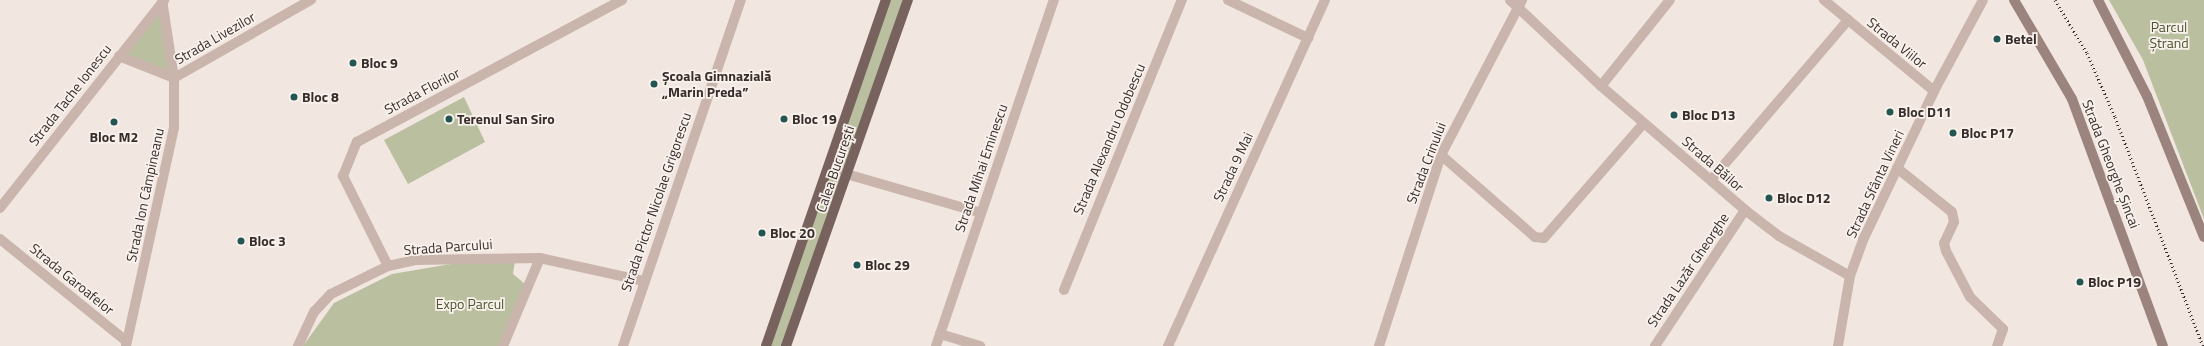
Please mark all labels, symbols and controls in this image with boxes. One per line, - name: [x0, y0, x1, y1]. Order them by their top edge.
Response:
- street label: Strada Livezilor: [172, 8, 258, 68]
- street label: Strada Viilor: [1864, 14, 1930, 72]
- park label: Parcul Ștrand: [2149, 19, 2189, 52]
- place label: Betel: [2005, 31, 2037, 47]
- marker: Betel: [1992, 34, 2002, 44]
- street label: Strada Tache Ionescu: [25, 41, 115, 149]
- place label: Bloc 9: [361, 55, 398, 71]
- marker: Bloc 9: [348, 58, 358, 68]
- street label: Strada Alexandru Odobescu: [1070, 61, 1148, 217]
- street label: Strada Florilor: [381, 64, 463, 118]
- place label: Școala Gimnazială „Marin Preda”: [662, 68, 771, 100]
- marker: Școala Gimnazială „Marin Preda”: [649, 79, 659, 89]
- place label: Bloc 8: [302, 89, 339, 105]
- marker: Bloc 8: [289, 92, 299, 102]
- street label: Strada Gheorghe Șincai: [2079, 97, 2143, 231]
- street label: Strada Mihai Eminescu: [951, 102, 1011, 234]
- place label: Bloc D11: [1898, 104, 1952, 120]
- place label: Bloc D13: [1682, 107, 1736, 123]
- marker: Bloc D11: [1885, 107, 1895, 117]
- street label: Strada Pictor Nicolae Grigorescu: [617, 110, 695, 294]
- marker: Bloc D13: [1669, 110, 1679, 120]
- place label: Terenul San Siro: [457, 111, 555, 127]
- place label: Bloc 19: [792, 111, 837, 127]
- marker: Terenul San Siro: [444, 114, 454, 124]
- marker: Bloc 19: [779, 114, 789, 124]
- marker: Bloc M2: [109, 117, 119, 127]
- street label: Strada Crinului: [1403, 120, 1449, 206]
- street label: Calea București: [812, 123, 858, 215]
- place label: Bloc P17: [1961, 125, 2014, 141]
- street label: Strada Ion Câmpineanu: [123, 127, 167, 263]
- street label: Strada Sfânta Vineri: [1843, 127, 1907, 241]
- marker: Bloc P17: [1948, 128, 1958, 138]
- place label: Bloc M2: [90, 129, 138, 145]
- street label: Strada 9 Mai: [1210, 130, 1256, 204]
- street label: Strada Băilor: [1679, 133, 1747, 195]
- place label: Bloc D12: [1777, 190, 1831, 206]
- marker: Bloc D12: [1764, 193, 1774, 203]
- street label: Strada Lazăr Gheorghe: [1644, 210, 1732, 330]
- place label: Bloc 20: [770, 225, 815, 241]
- marker: Bloc 20: [757, 228, 767, 238]
- place label: Bloc 3: [249, 233, 286, 249]
- marker: Bloc 3: [236, 236, 246, 246]
- street label: Strada Parcului: [403, 236, 493, 258]
- street label: Strada Garoafelor: [26, 240, 118, 318]
- place label: Bloc 29: [865, 257, 910, 273]
- marker: Bloc 29: [852, 260, 862, 270]
- place label: Bloc P19: [2088, 274, 2141, 290]
- marker: Bloc P19: [2075, 277, 2085, 287]
- park label: Expo Parcul: [436, 296, 504, 312]

